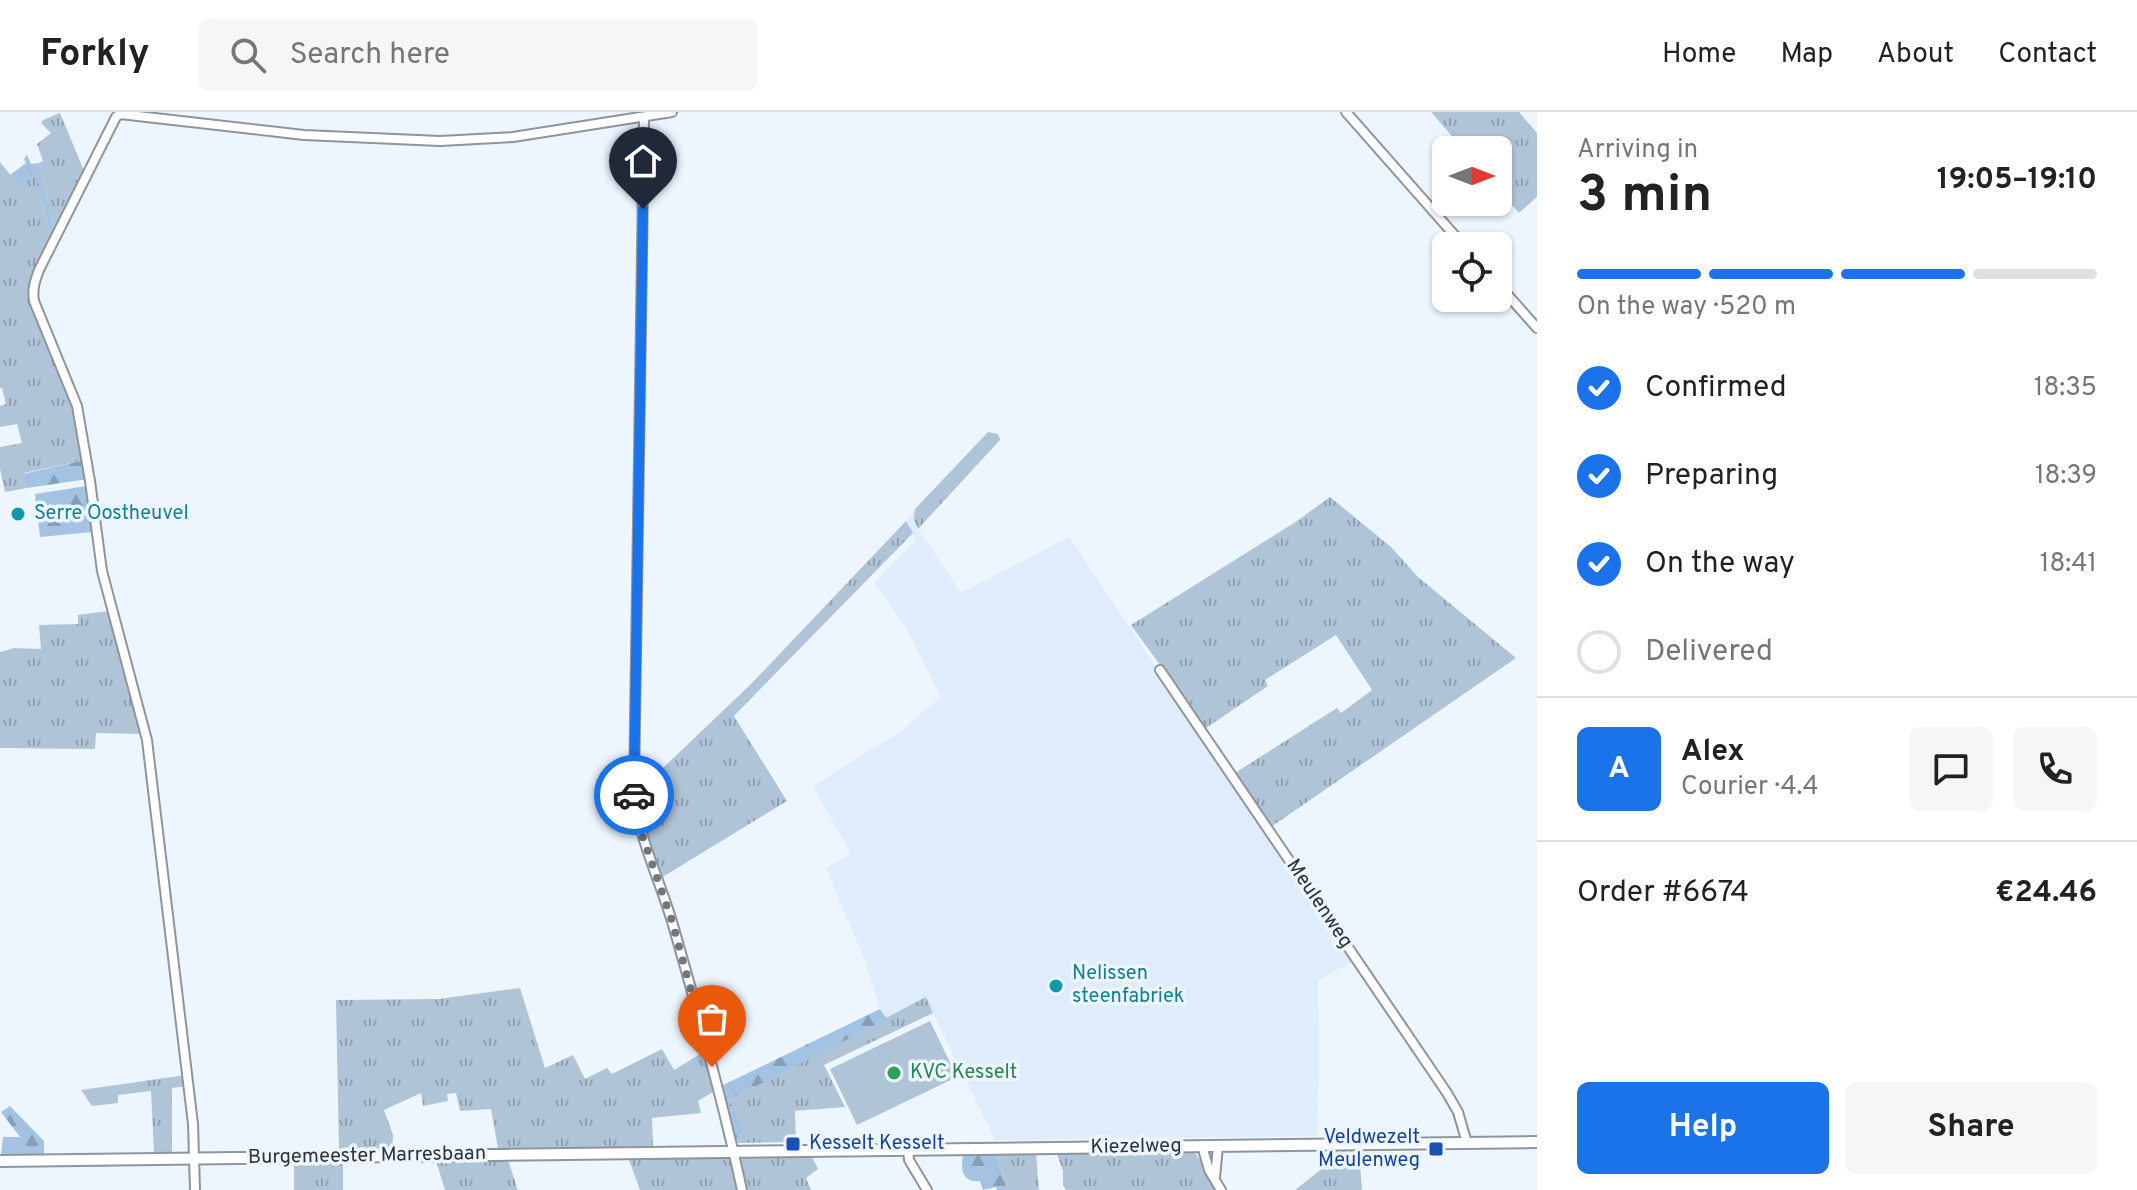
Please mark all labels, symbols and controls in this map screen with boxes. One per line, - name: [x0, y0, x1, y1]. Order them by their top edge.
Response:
- search box: [198, 19, 758, 91]
- text: Forkly: [40, 31, 150, 80]
- icon: search: [226, 33, 270, 77]
- text: Search here: [290, 37, 450, 74]
- text: Home: [1662, 37, 1736, 73]
- text: Map: [1780, 37, 1833, 73]
- text: About: [1877, 37, 1954, 73]
- text: Contact: [1998, 37, 2097, 73]
- pin: [609, 127, 677, 209]
- text: Arriving in: [1577, 134, 1698, 167]
- north arrow: [1432, 136, 1512, 216]
- map controls: [1432, 136, 1512, 312]
- icon: home: [621, 139, 665, 183]
- text: 19:05–19:10: [1937, 162, 2097, 199]
- text: 3 min: [1577, 164, 1712, 230]
- button: locate: [1432, 232, 1512, 312]
- text: On the way · 520 m: [1577, 291, 1796, 324]
- icon: check: [1577, 366, 1621, 410]
- text: Confirmed: [1645, 370, 1787, 407]
- text: 18:35: [2034, 372, 2097, 405]
- icon: check: [1577, 454, 1621, 498]
- text: Preparing: [1645, 458, 1778, 495]
- text: 18:39: [2035, 460, 2097, 493]
- place label: Serre Oostheuvel: [34, 501, 189, 527]
- marker: Serre Oostheuvel: [9, 505, 27, 523]
- icon: check: [1577, 542, 1621, 586]
- text: On the way: [1645, 546, 1795, 583]
- text: 18:41: [2040, 548, 2097, 581]
- text: Delivered: [1645, 634, 1773, 671]
- button: chat: [1909, 727, 1993, 811]
- button: phone: [2013, 727, 2097, 811]
- text: Alex: [1681, 734, 1745, 771]
- text: A: [1608, 751, 1630, 788]
- courier: [594, 755, 674, 835]
- text: Courier · 4.4: [1681, 771, 1819, 804]
- icon: car: [612, 773, 656, 817]
- street label: Meulenweg: [1280, 854, 1358, 954]
- text: Order #6674: [1577, 875, 1749, 912]
- text: €24.46: [1995, 875, 2097, 912]
- place label: Nelissen steenfabriek: [1072, 961, 1184, 1010]
- marker: Nelissen steenfabriek: [1047, 977, 1065, 995]
- pin: [678, 985, 746, 1067]
- icon: bag: [690, 997, 734, 1041]
- place label: KVC Kesselt: [910, 1060, 1017, 1086]
- marker: KVC Kesselt: [885, 1064, 903, 1082]
- button: Help: [1577, 1082, 1829, 1174]
- button: Share: [1845, 1082, 2097, 1174]
- place label: Veldwezelt Meulenweg: [1318, 1125, 1420, 1174]
- place label: Kesselt Kesselt: [809, 1131, 944, 1157]
- street label: Kiezelweg: [1090, 1133, 1182, 1161]
- marker: Kesselt Kesselt: [784, 1135, 802, 1153]
- marker: Veldwezelt Meulenweg: [1427, 1140, 1445, 1158]
- street label: Burgemeester Marresbaan: [248, 1141, 486, 1171]

